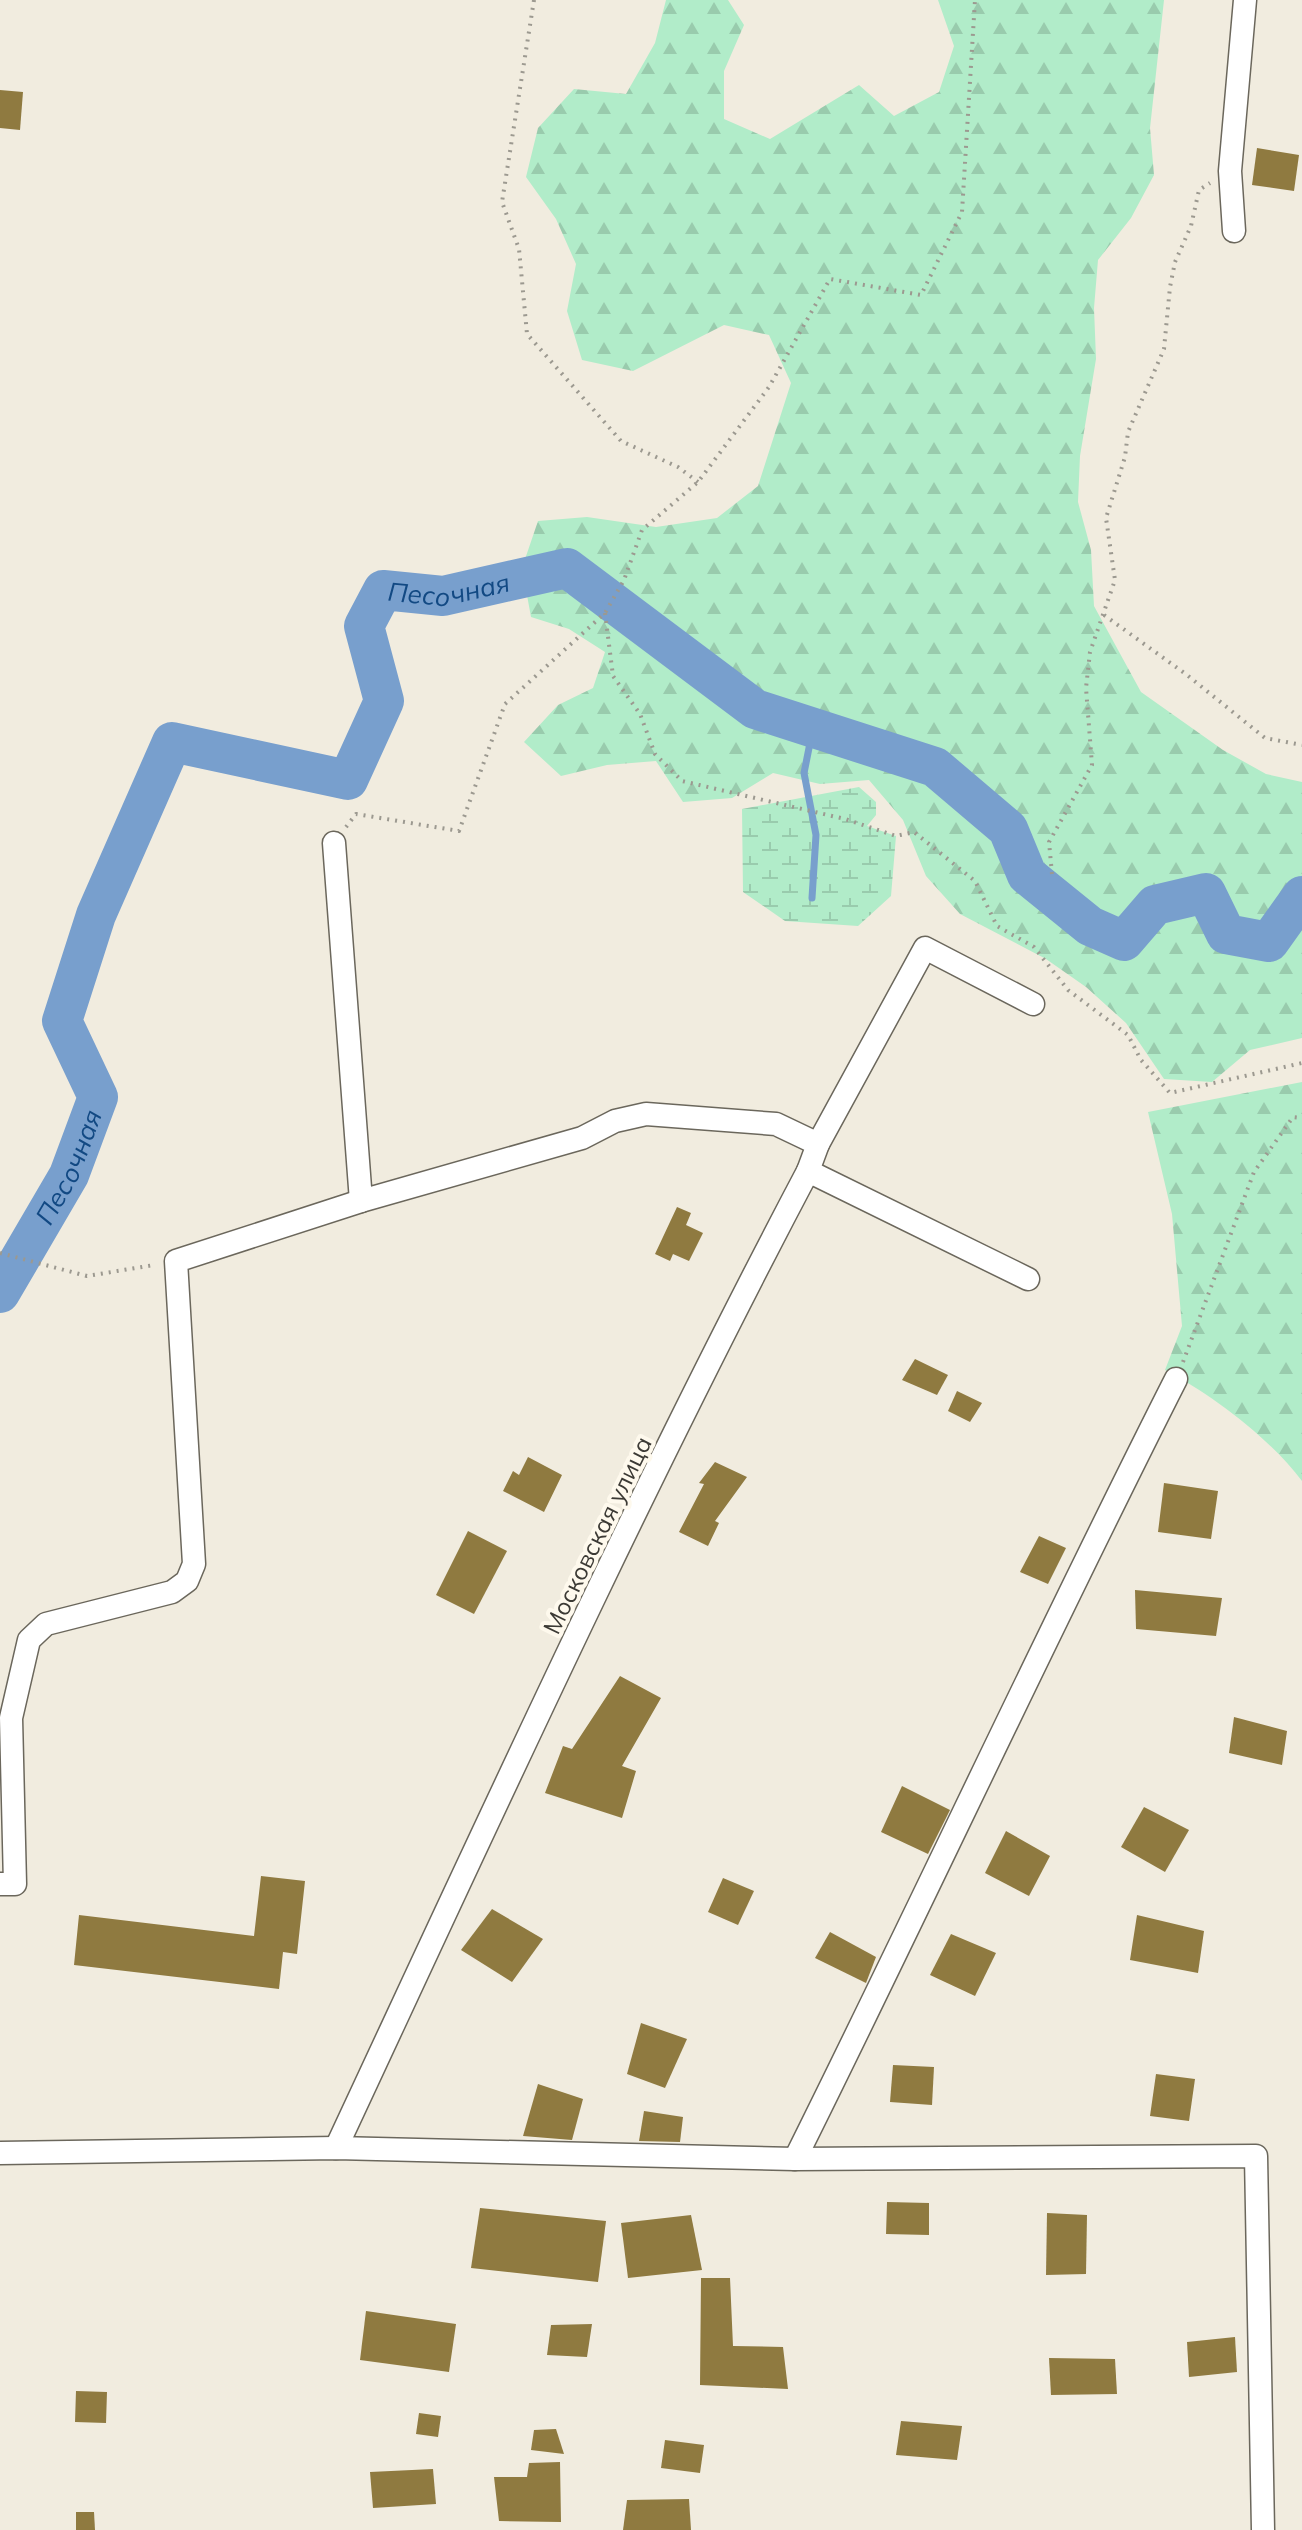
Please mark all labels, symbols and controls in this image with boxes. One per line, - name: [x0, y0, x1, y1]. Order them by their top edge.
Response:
- water label: Песочная: [386, 565, 513, 613]
- water label: Песочная: [27, 1105, 108, 1230]
- street label: Московская улица: [536, 1431, 658, 1639]

